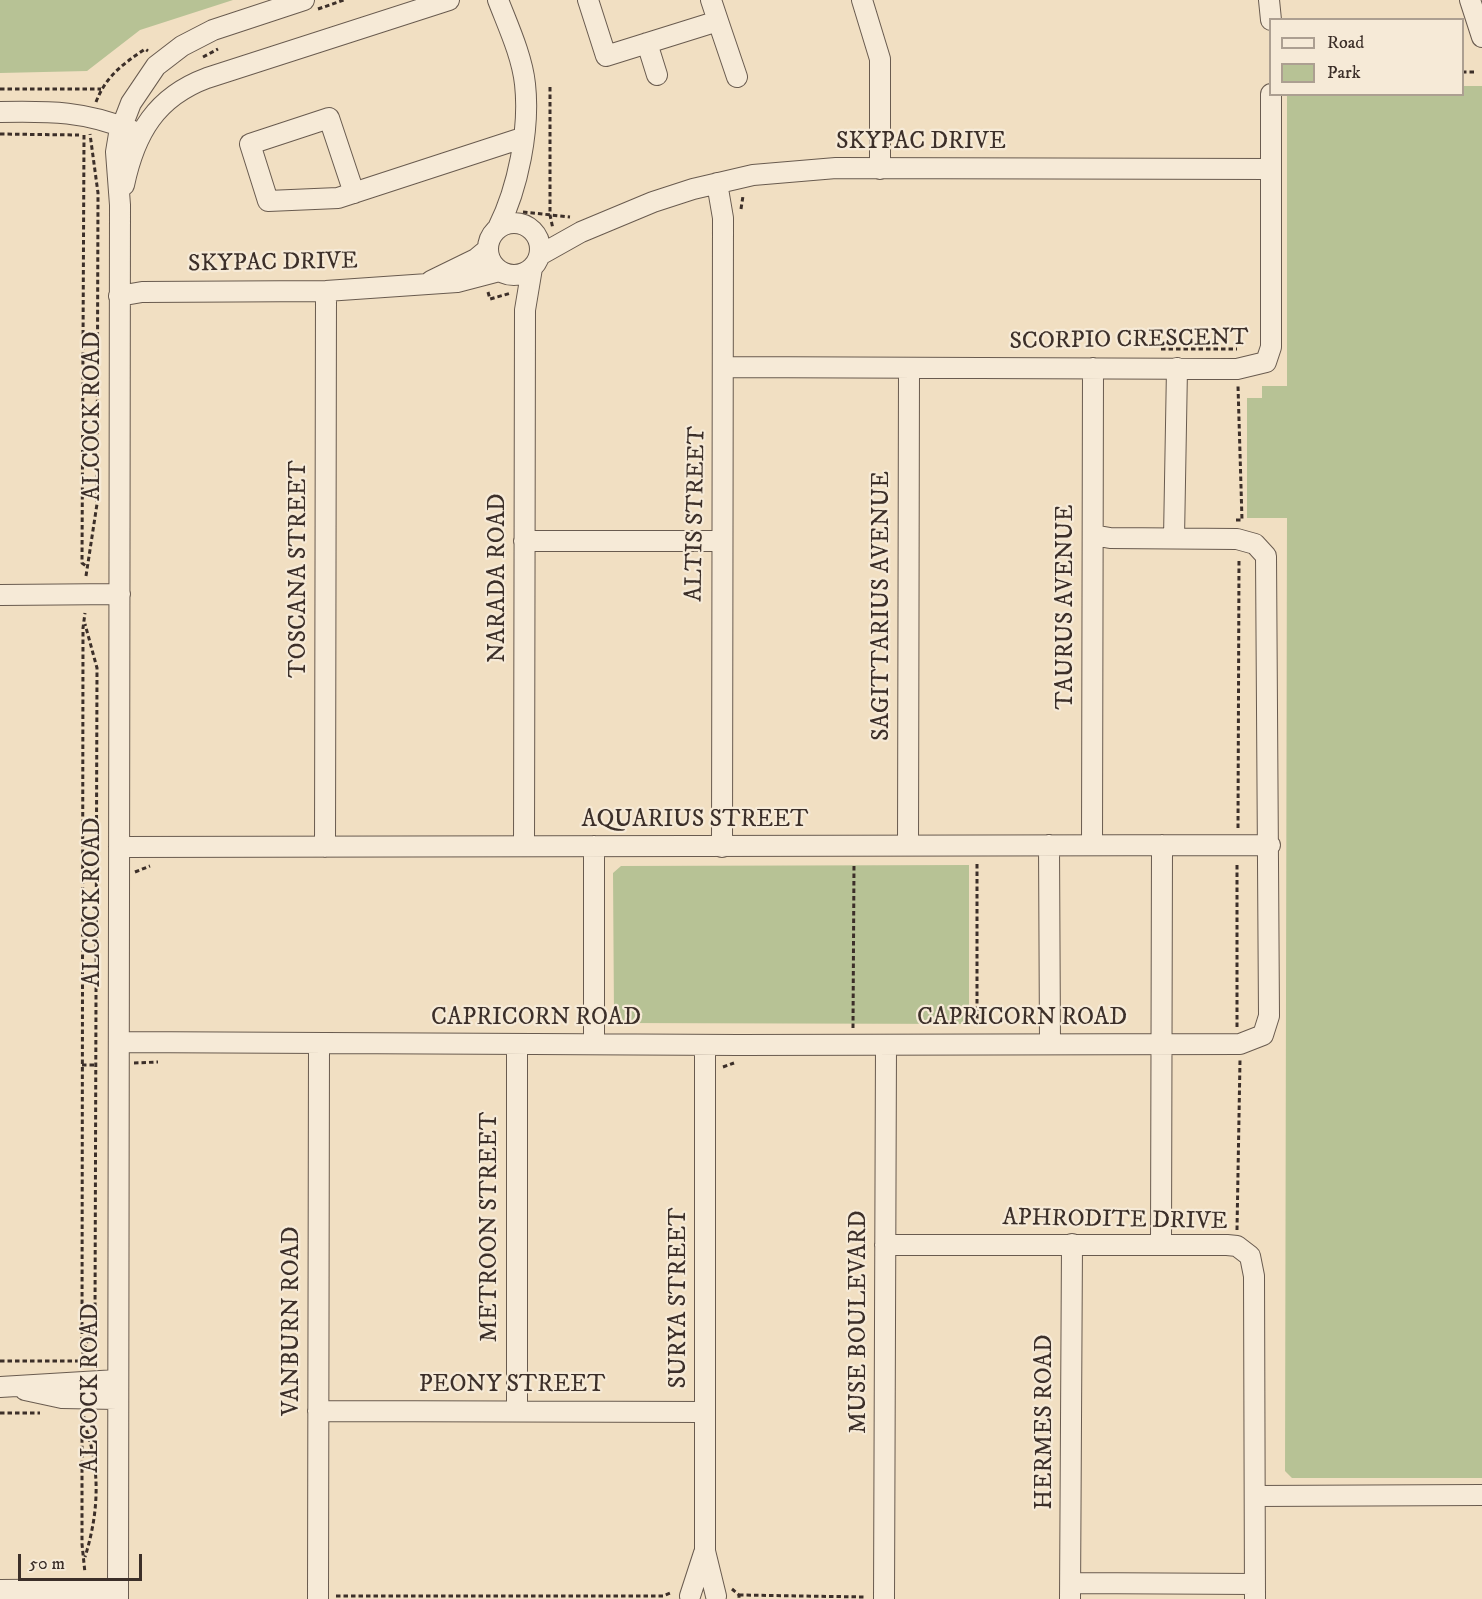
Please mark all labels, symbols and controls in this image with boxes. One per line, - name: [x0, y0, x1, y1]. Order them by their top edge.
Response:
- legend: [1269, 18, 1464, 96]
- text: Road: [1327, 32, 1364, 54]
- text: Park: [1327, 62, 1361, 84]
- street label: SKYPAC DRIVE: [836, 129, 1006, 157]
- street label: SKYPAC DRIVE: [188, 248, 358, 280]
- street label: SCORPIO CRESCENT: [1009, 325, 1249, 357]
- street label: ALCOCK ROAD: [80, 331, 108, 501]
- street label: ALTIS STREET: [681, 426, 713, 602]
- street label: TOSCANA STREET: [286, 460, 314, 678]
- street label: SAGITTARIUS AVENUE: [869, 471, 897, 741]
- street label: NARADA ROAD: [485, 493, 513, 663]
- street label: TAURUS AVENUE: [1053, 505, 1081, 709]
- street label: AQUARIUS STREET: [581, 807, 809, 835]
- street label: ALCOCK ROAD: [80, 817, 108, 987]
- street label: CAPRICORN ROAD: [431, 1005, 641, 1033]
- street label: CAPRICORN ROAD: [917, 1005, 1127, 1033]
- street label: METROON STREET: [477, 1112, 505, 1342]
- street label: APHRODITE DRIVE: [1002, 1205, 1228, 1237]
- street label: SURYA STREET: [666, 1208, 694, 1388]
- street label: MUSE BOULEVARD: [846, 1210, 874, 1434]
- street label: VANBURN ROAD: [279, 1226, 307, 1416]
- street label: ALCOCK ROAD: [78, 1303, 106, 1473]
- street label: HERMES ROAD: [1032, 1334, 1060, 1510]
- street label: PEONY STREET: [419, 1372, 605, 1400]
- scale bar: [21, 1542, 146, 1580]
- text: 50 m: [29, 1553, 65, 1575]

